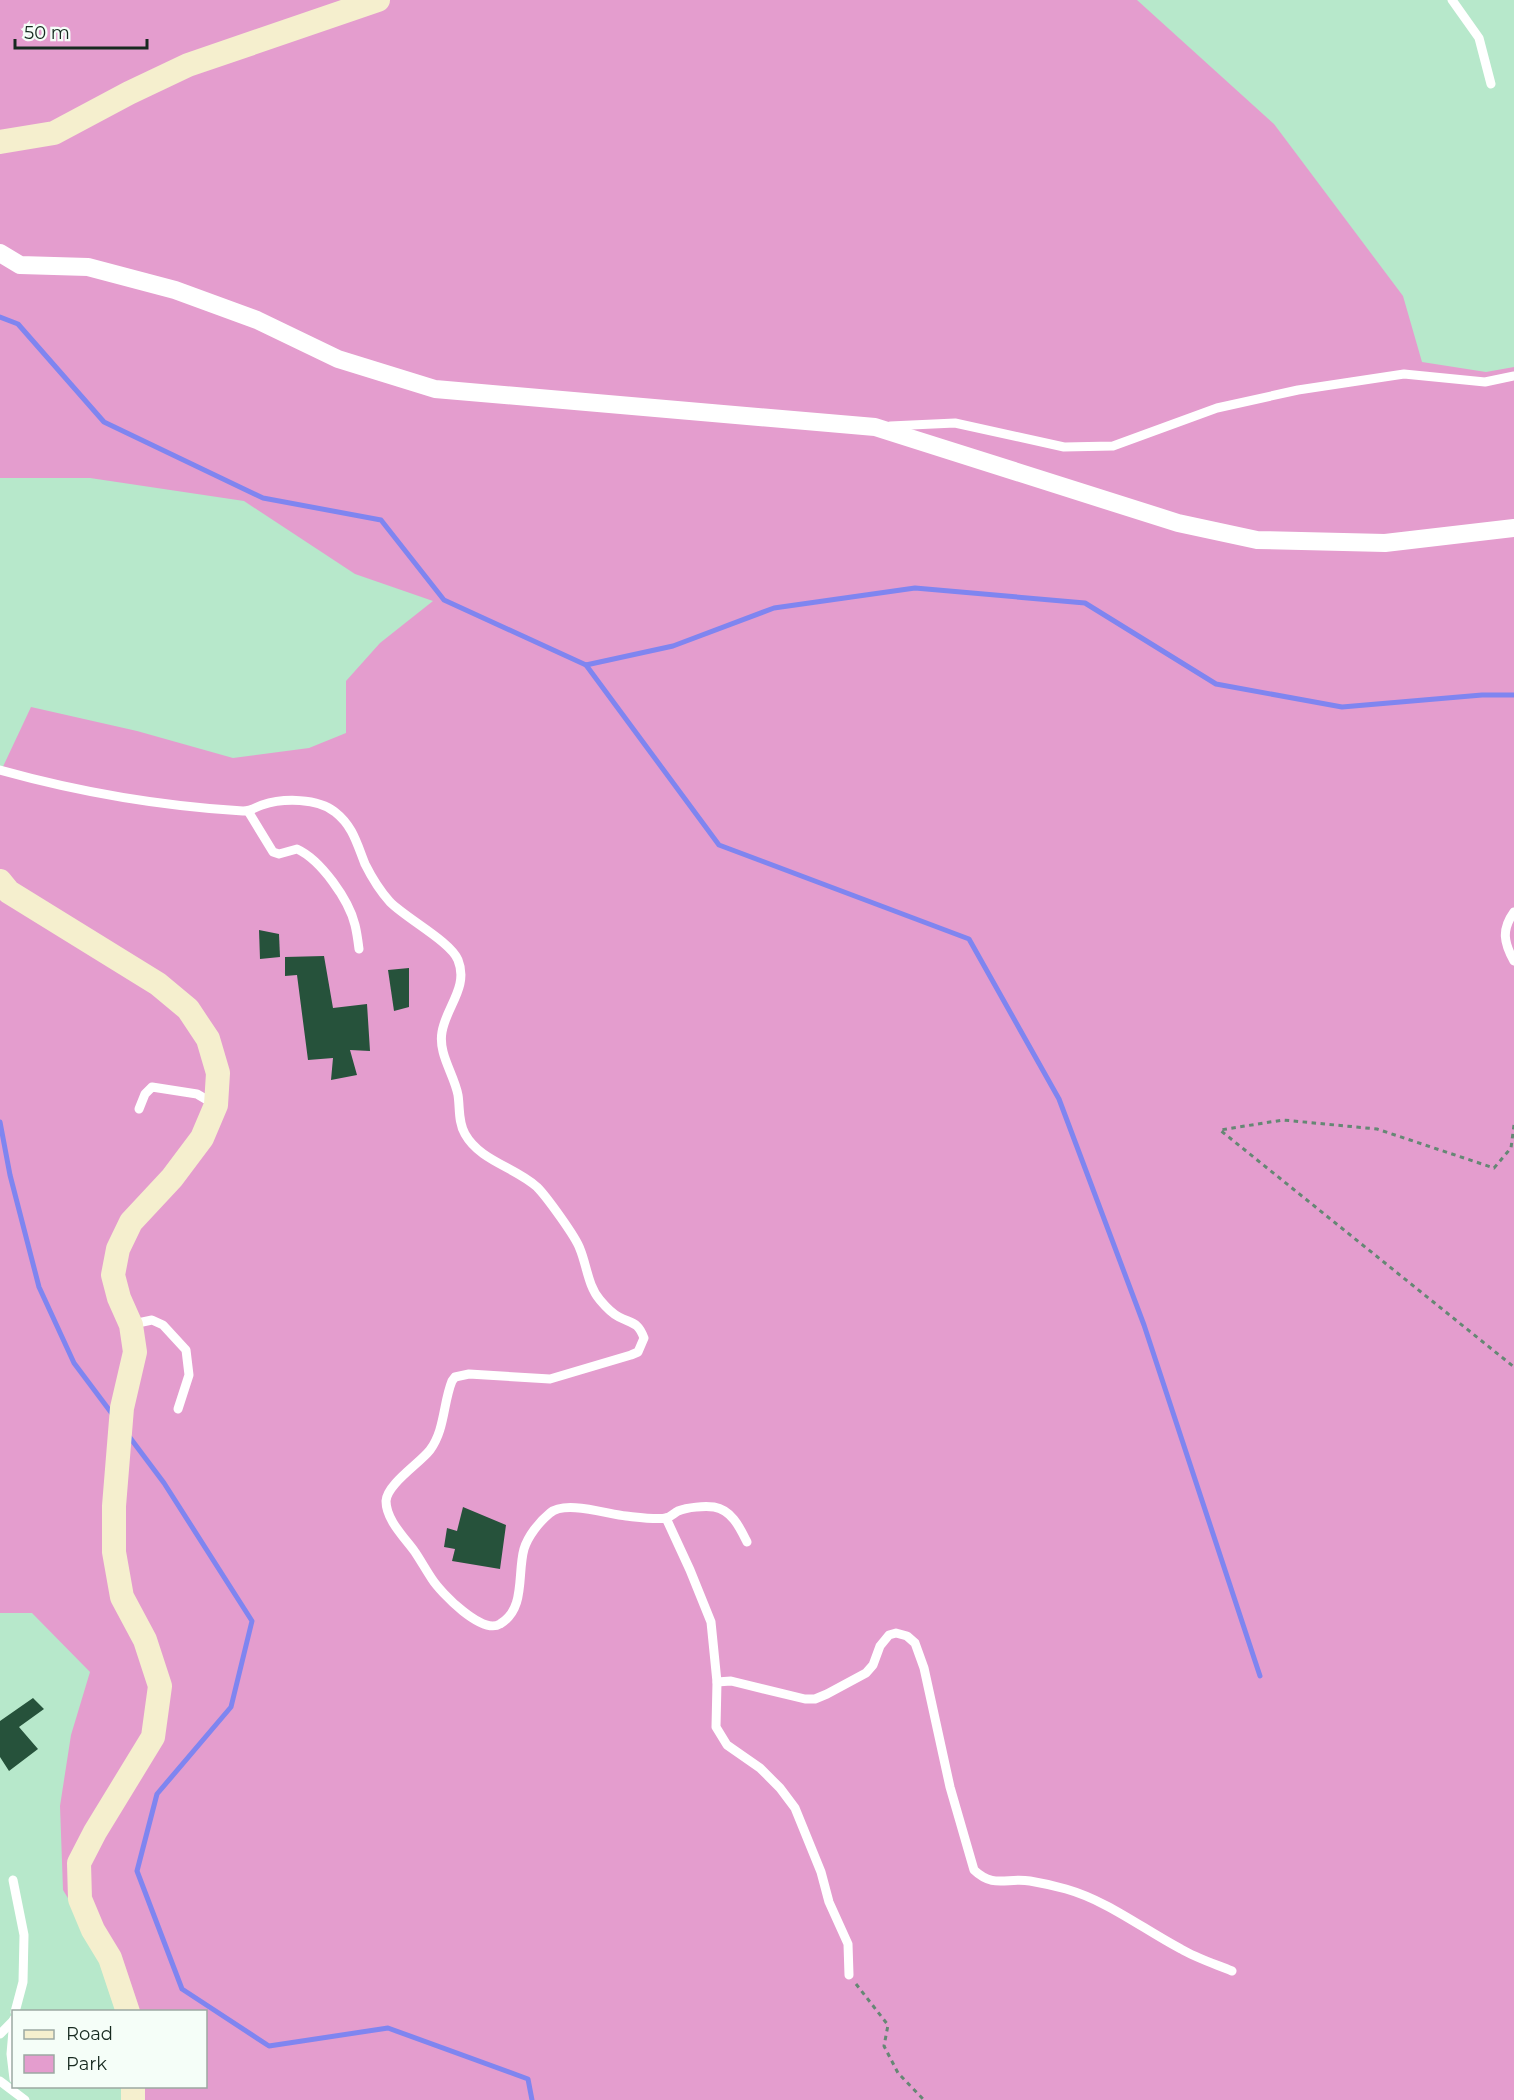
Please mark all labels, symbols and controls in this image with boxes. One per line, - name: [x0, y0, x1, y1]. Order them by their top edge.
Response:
- scale bar: [15, 12, 147, 50]
- text: 50 m: [24, 22, 70, 44]
- legend: [12, 2010, 207, 2088]
- text: Road: [66, 2023, 113, 2045]
- text: Park: [66, 2053, 107, 2075]

